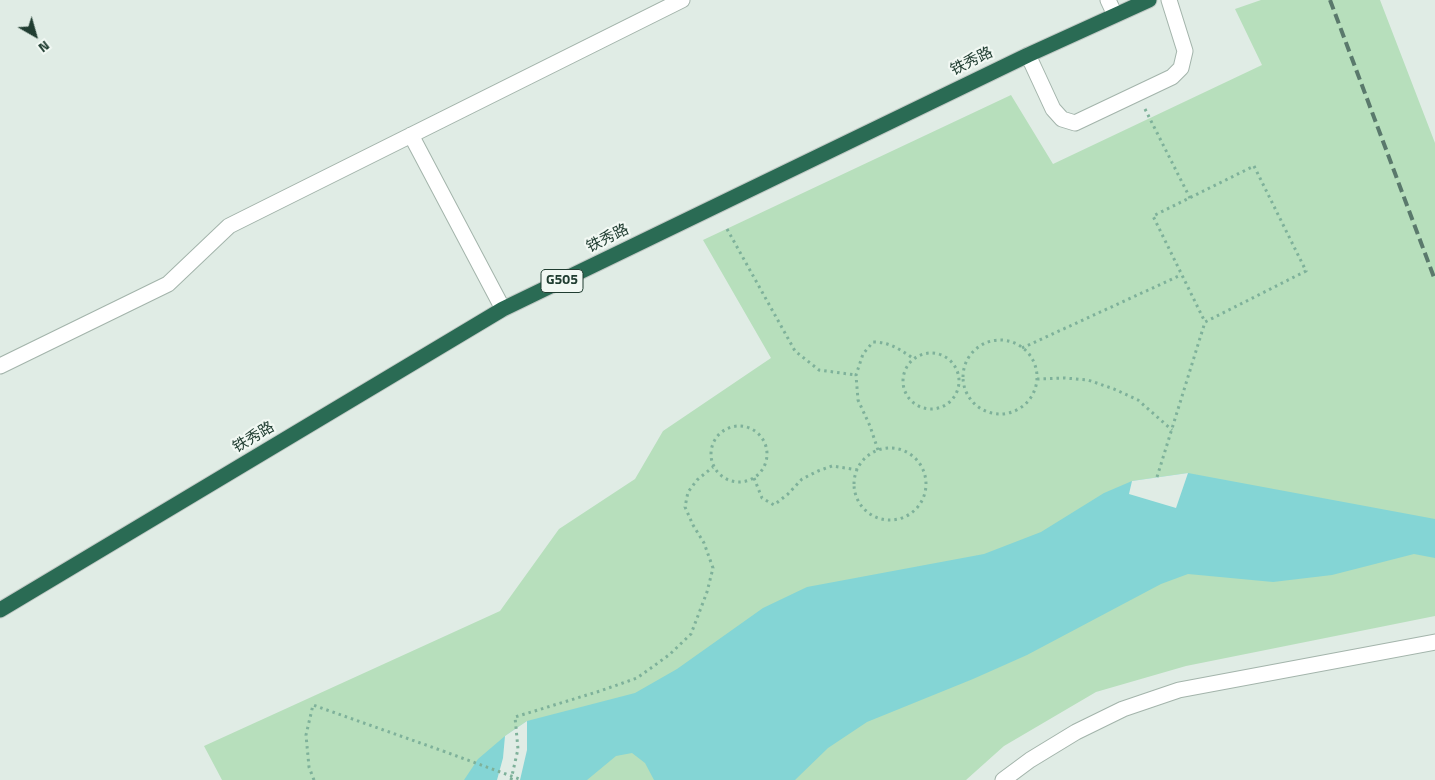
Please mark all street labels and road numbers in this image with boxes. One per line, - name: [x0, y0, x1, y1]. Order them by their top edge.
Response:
- street label: 铁秀路: [948, 44, 996, 80]
- street label: 铁秀路: [584, 221, 632, 257]
- road number: G505: [541, 270, 583, 292]
- street label: 铁秀路: [230, 419, 278, 457]

